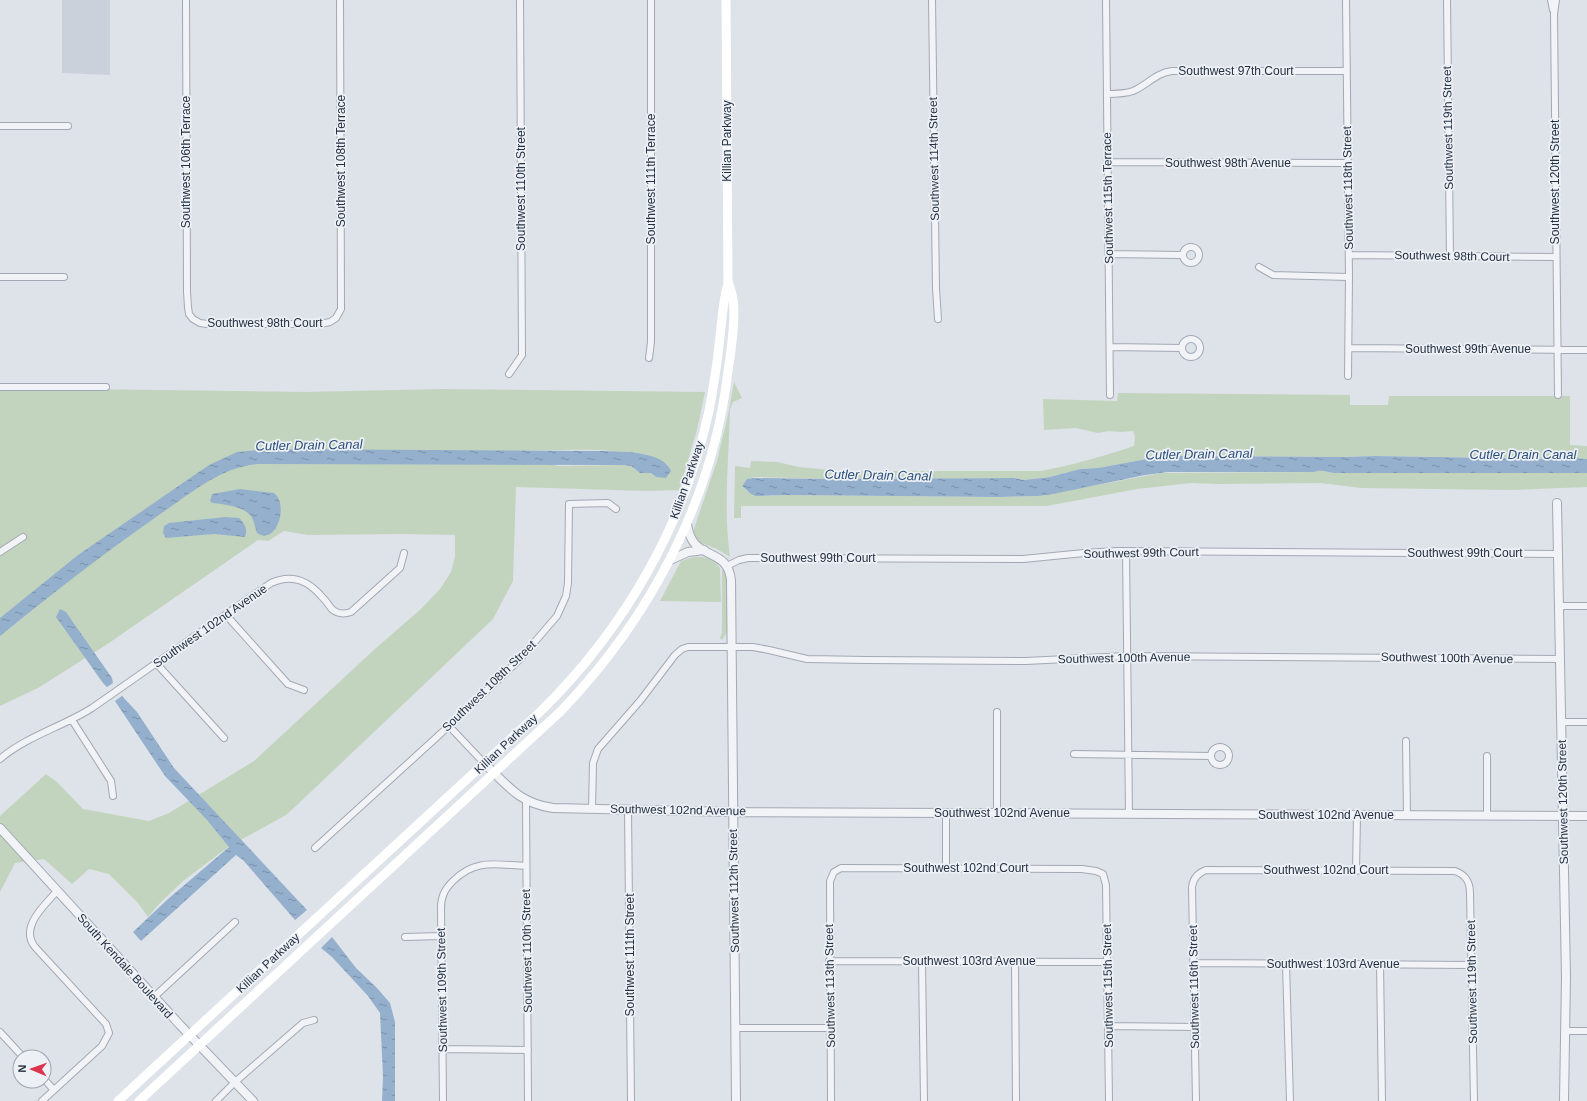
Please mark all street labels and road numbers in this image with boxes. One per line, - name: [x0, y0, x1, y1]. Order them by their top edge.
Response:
- street label: Southwest 97th Court: [1178, 64, 1294, 78]
- street label: Southwest 119th Street: [1440, 65, 1456, 190]
- street label: Southwest 108th Terrace: [334, 94, 348, 227]
- street label: Southwest 106th Terrace: [179, 95, 193, 228]
- street label: Southwest 114th Street: [926, 96, 942, 221]
- street label: Killian Parkway: [720, 100, 734, 182]
- street label: Southwest 111th Terrace: [644, 113, 658, 244]
- street label: Southwest 120th Street: [1548, 119, 1562, 244]
- street label: Southwest 118th Street: [1340, 125, 1356, 250]
- street label: Southwest 110th Street: [514, 126, 528, 251]
- street label: Southwest 115th Terrace: [1100, 132, 1116, 264]
- street label: Southwest 98th Avenue: [1165, 156, 1291, 170]
- street label: Southwest 98th Court: [1394, 248, 1510, 264]
- street label: Southwest 98th Court: [207, 316, 323, 330]
- street label: Southwest 99th Avenue: [1405, 342, 1531, 356]
- street label: Killian Parkway: [667, 439, 707, 521]
- street label: Southwest 99th Court: [1083, 545, 1199, 561]
- street label: Southwest 99th Court: [1407, 546, 1523, 560]
- street label: Southwest 99th Court: [760, 551, 876, 565]
- street label: Southwest 102nd Avenue: [150, 581, 270, 671]
- street label: Southwest 108th Street: [439, 637, 539, 734]
- street label: Southwest 100th Avenue: [1058, 650, 1191, 666]
- street label: Southwest 100th Avenue: [1381, 650, 1514, 666]
- street label: Killian Parkway: [471, 711, 541, 777]
- street label: Southwest 120th Street: [1555, 739, 1571, 864]
- street label: Southwest 102nd Avenue: [610, 802, 746, 818]
- street label: Southwest 102nd Avenue: [934, 806, 1070, 820]
- street label: Southwest 102nd Avenue: [1258, 808, 1394, 822]
- street label: Southwest 112th Street: [726, 828, 742, 953]
- street label: Southwest 102nd Court: [903, 861, 1029, 875]
- street label: Southwest 102nd Court: [1263, 863, 1389, 877]
- street label: Southwest 110th Street: [519, 888, 535, 1013]
- street label: Southwest 111th Street: [623, 893, 637, 1016]
- street label: South Kendale Boulevard: [74, 911, 176, 1021]
- street label: Southwest 119th Street: [1464, 919, 1480, 1044]
- street label: Southwest 113th Street: [822, 923, 838, 1048]
- street label: Southwest 115th Street: [1100, 923, 1116, 1048]
- street label: Southwest 116th Street: [1186, 924, 1202, 1049]
- street label: Southwest 109th Street: [434, 927, 450, 1052]
- street label: Killian Parkway: [233, 930, 303, 996]
- street label: Southwest 103rd Avenue: [902, 954, 1036, 968]
- street label: Southwest 103rd Avenue: [1266, 957, 1400, 971]

